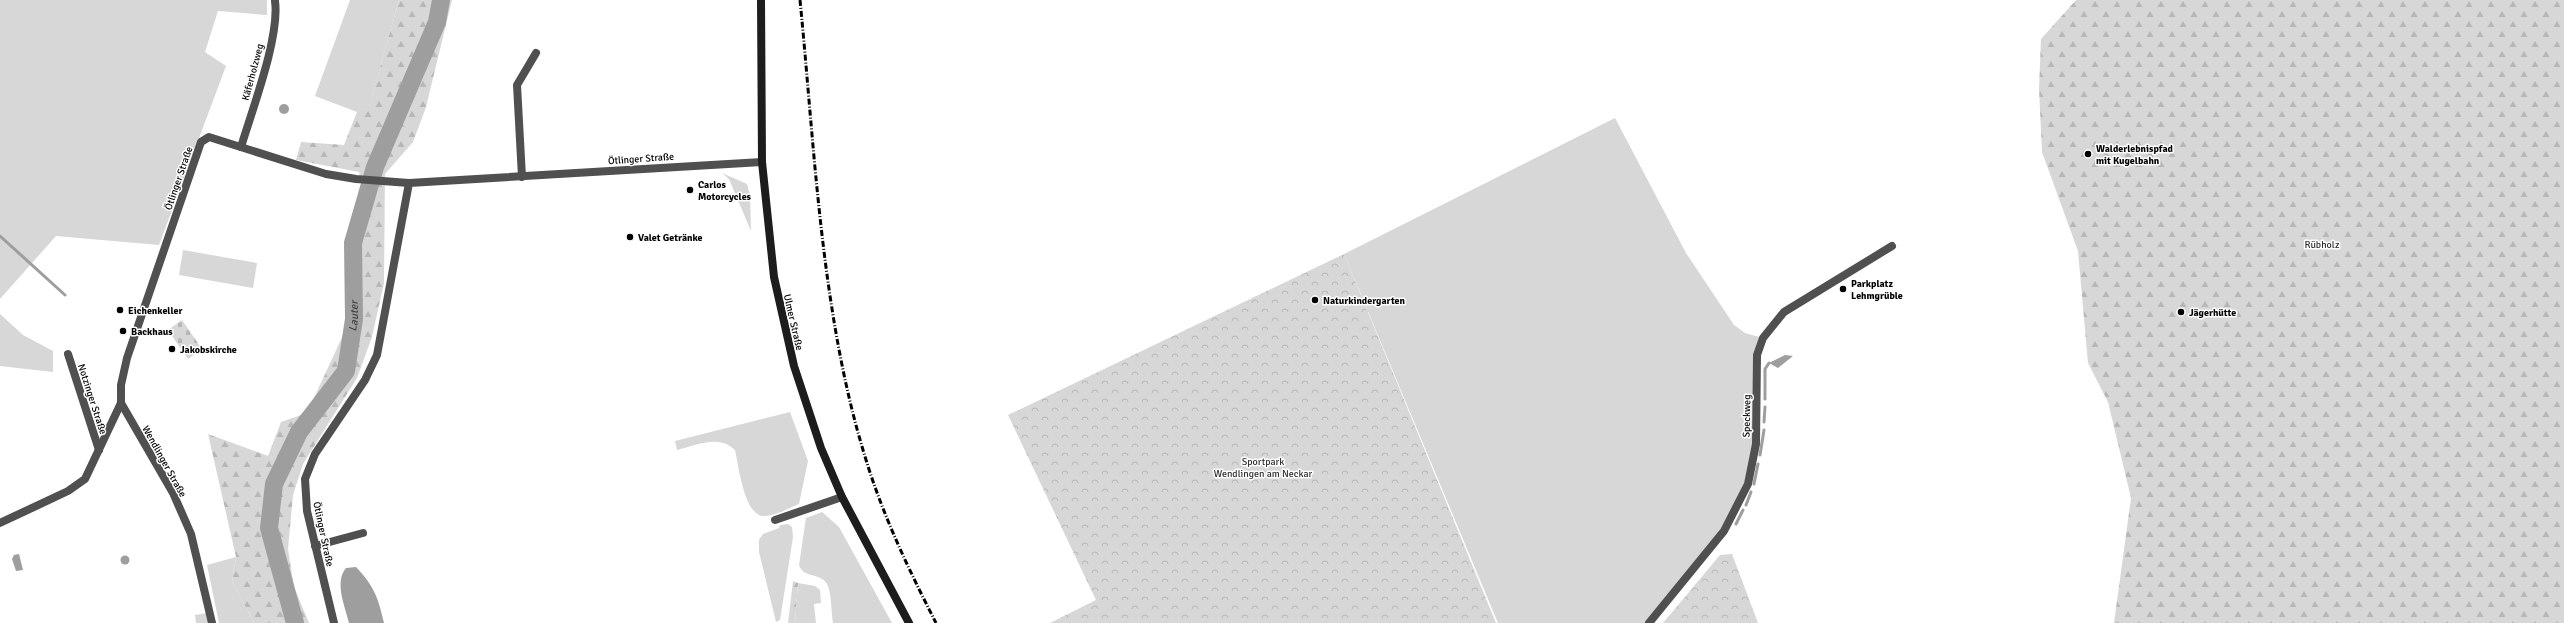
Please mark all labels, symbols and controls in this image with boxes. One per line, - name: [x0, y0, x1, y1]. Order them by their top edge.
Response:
- street label: Käferholzweg: [240, 42, 266, 102]
- place label: Walderlebnispfad mit Kugelbahn: [2096, 143, 2174, 167]
- street label: Ötlinger Straße: [162, 145, 195, 212]
- marker: Walderlebnispfad mit Kugelbahn: [2083, 149, 2093, 159]
- street label: Ötlinger Straße: [608, 151, 675, 167]
- place label: Carlos Motorcycles: [698, 179, 752, 203]
- marker: Carlos Motorcycles: [685, 185, 695, 195]
- marker: Valet Getränke: [625, 232, 635, 242]
- place label: Valet Getränke: [638, 232, 703, 244]
- park label: Rübholz: [2305, 239, 2340, 251]
- place label: Parkplatz Lehmgrüble: [1851, 278, 1903, 302]
- marker: Parkplatz Lehmgrüble: [1838, 284, 1848, 294]
- street label: Ulmer Straße: [781, 293, 805, 352]
- marker: Naturkindergarten: [1310, 295, 1320, 305]
- place label: Naturkindergarten: [1323, 295, 1406, 307]
- water label: Lauter: [346, 299, 361, 332]
- marker: Eichenkeller: [115, 305, 125, 315]
- place label: Eichenkeller: [128, 305, 182, 317]
- marker: Jägerhütte: [2176, 307, 2186, 317]
- place label: Jägerhütte: [2189, 307, 2236, 319]
- marker: Backhaus: [118, 326, 128, 336]
- place label: Backhaus: [131, 326, 173, 338]
- marker: Jakobskirche: [167, 344, 177, 354]
- place label: Jakobskirche: [180, 344, 237, 356]
- street label: Notzinger Straße: [75, 363, 109, 436]
- street label: Speckweg: [1741, 394, 1753, 438]
- street label: Wendlinger Straße: [139, 424, 189, 499]
- park label: Sportpark Wendlingen am Neckar: [1214, 456, 1313, 480]
- street label: Ötlinger Straße: [310, 501, 336, 568]

